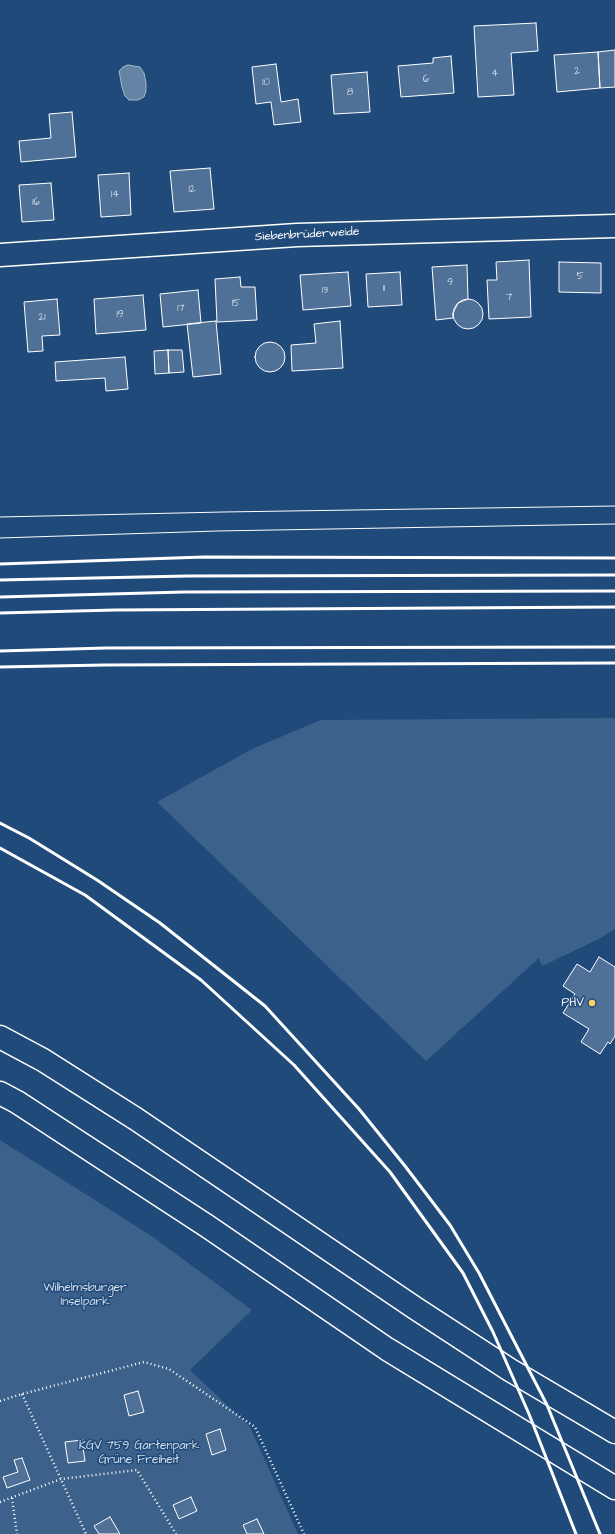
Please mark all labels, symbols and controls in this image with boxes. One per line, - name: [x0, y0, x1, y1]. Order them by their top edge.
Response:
- house number: 2: [574, 66, 580, 78]
- house number: 4: [492, 68, 498, 80]
- house number: 6: [423, 74, 429, 86]
- house number: 10: [262, 77, 270, 89]
- house number: 8: [347, 87, 353, 99]
- house number: 12: [188, 184, 196, 196]
- house number: 14: [111, 189, 119, 201]
- house number: 16: [32, 197, 40, 209]
- street label: Siebenbrüderweide: [254, 225, 360, 245]
- house number: 5: [576, 271, 584, 283]
- house number: 9: [447, 277, 453, 289]
- house number: 11: [383, 283, 385, 295]
- house number: 13: [322, 285, 328, 297]
- house number: 7: [506, 292, 512, 304]
- house number: 15: [232, 298, 240, 310]
- house number: 17: [177, 303, 185, 315]
- house number: 19: [117, 309, 123, 321]
- house number: 21: [38, 312, 46, 324]
- place label: PHV: [562, 996, 584, 1010]
- marker: PHV: [587, 998, 597, 1008]
- park label: Wilhelmsburger Inselpark: [43, 1281, 127, 1309]
- park label: KGV 759 Gartenpark Grüne Freiheit: [79, 1439, 199, 1467]

